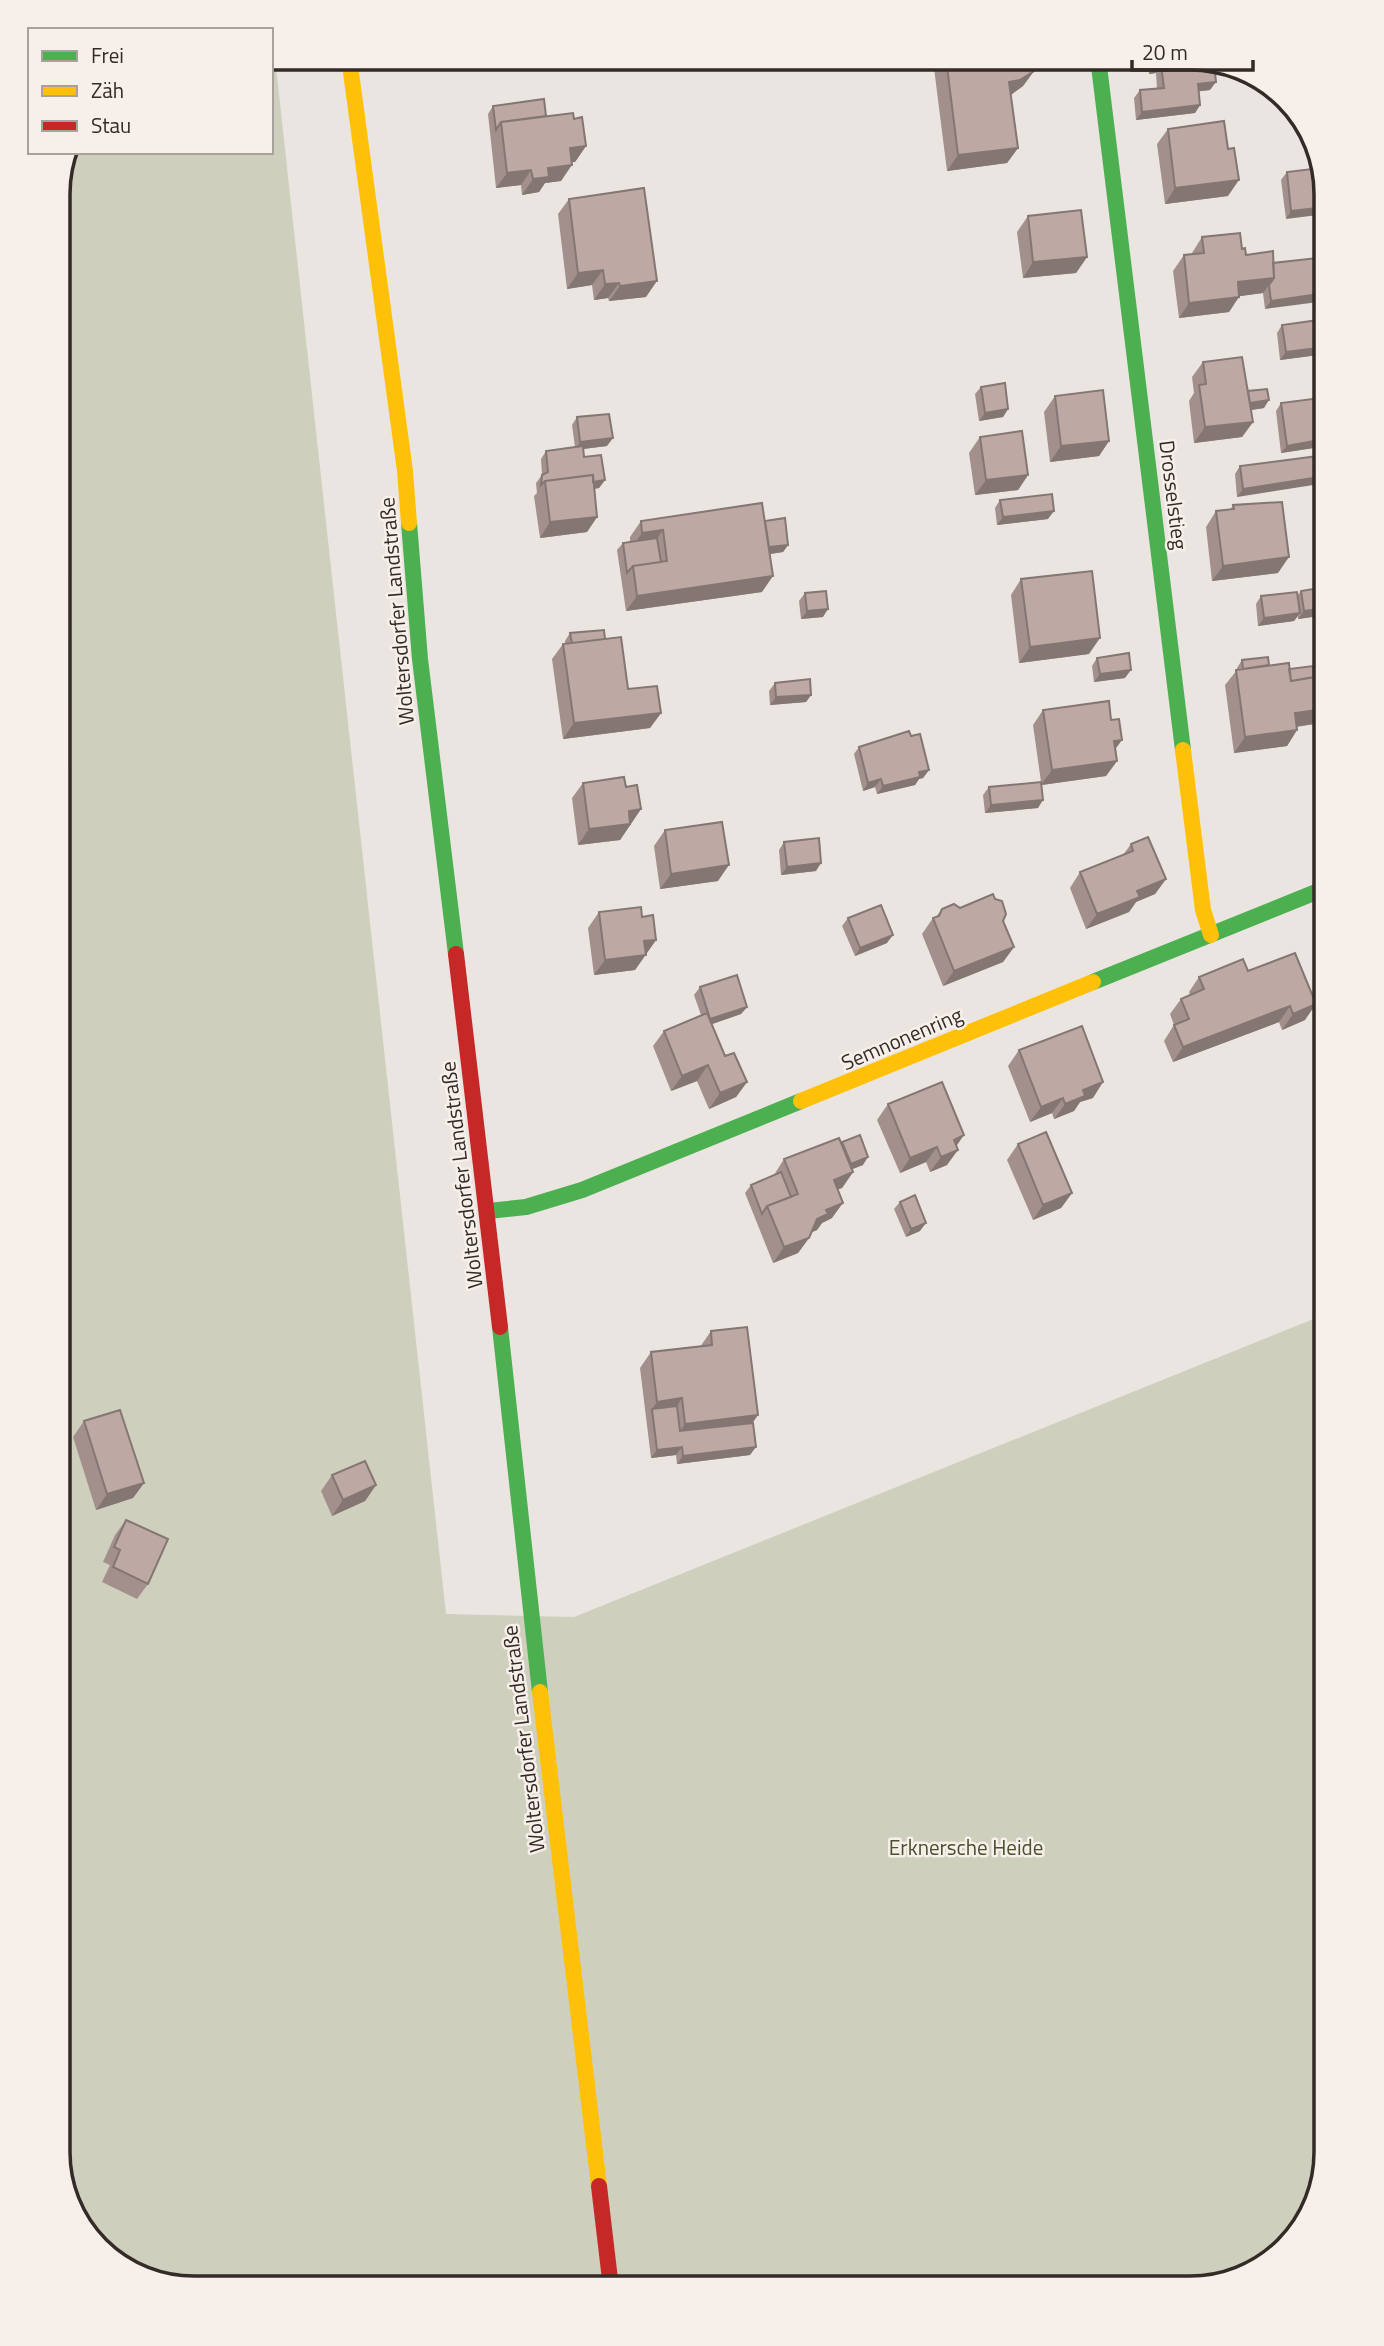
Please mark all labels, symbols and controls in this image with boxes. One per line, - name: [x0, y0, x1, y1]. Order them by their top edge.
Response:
- legend: [28, 28, 273, 154]
- scale bar: [1132, 28, 1253, 72]
- text: 20 m: [1142, 36, 1188, 68]
- text: Frei: [91, 39, 124, 71]
- text: Zäh: [91, 74, 124, 106]
- text: Stau: [91, 109, 131, 141]
- street label: Drosselstieg: [1151, 438, 1197, 552]
- street label: Woltersdorfer Landstraße: [370, 496, 422, 726]
- street label: Semnonenring: [836, 998, 967, 1078]
- street label: Woltersdorfer Landstraße: [431, 1060, 491, 1290]
- street label: Woltersdorfer Landstraße: [493, 1624, 553, 1854]
- park label: Erknersche Heide: [889, 1831, 1043, 1863]

